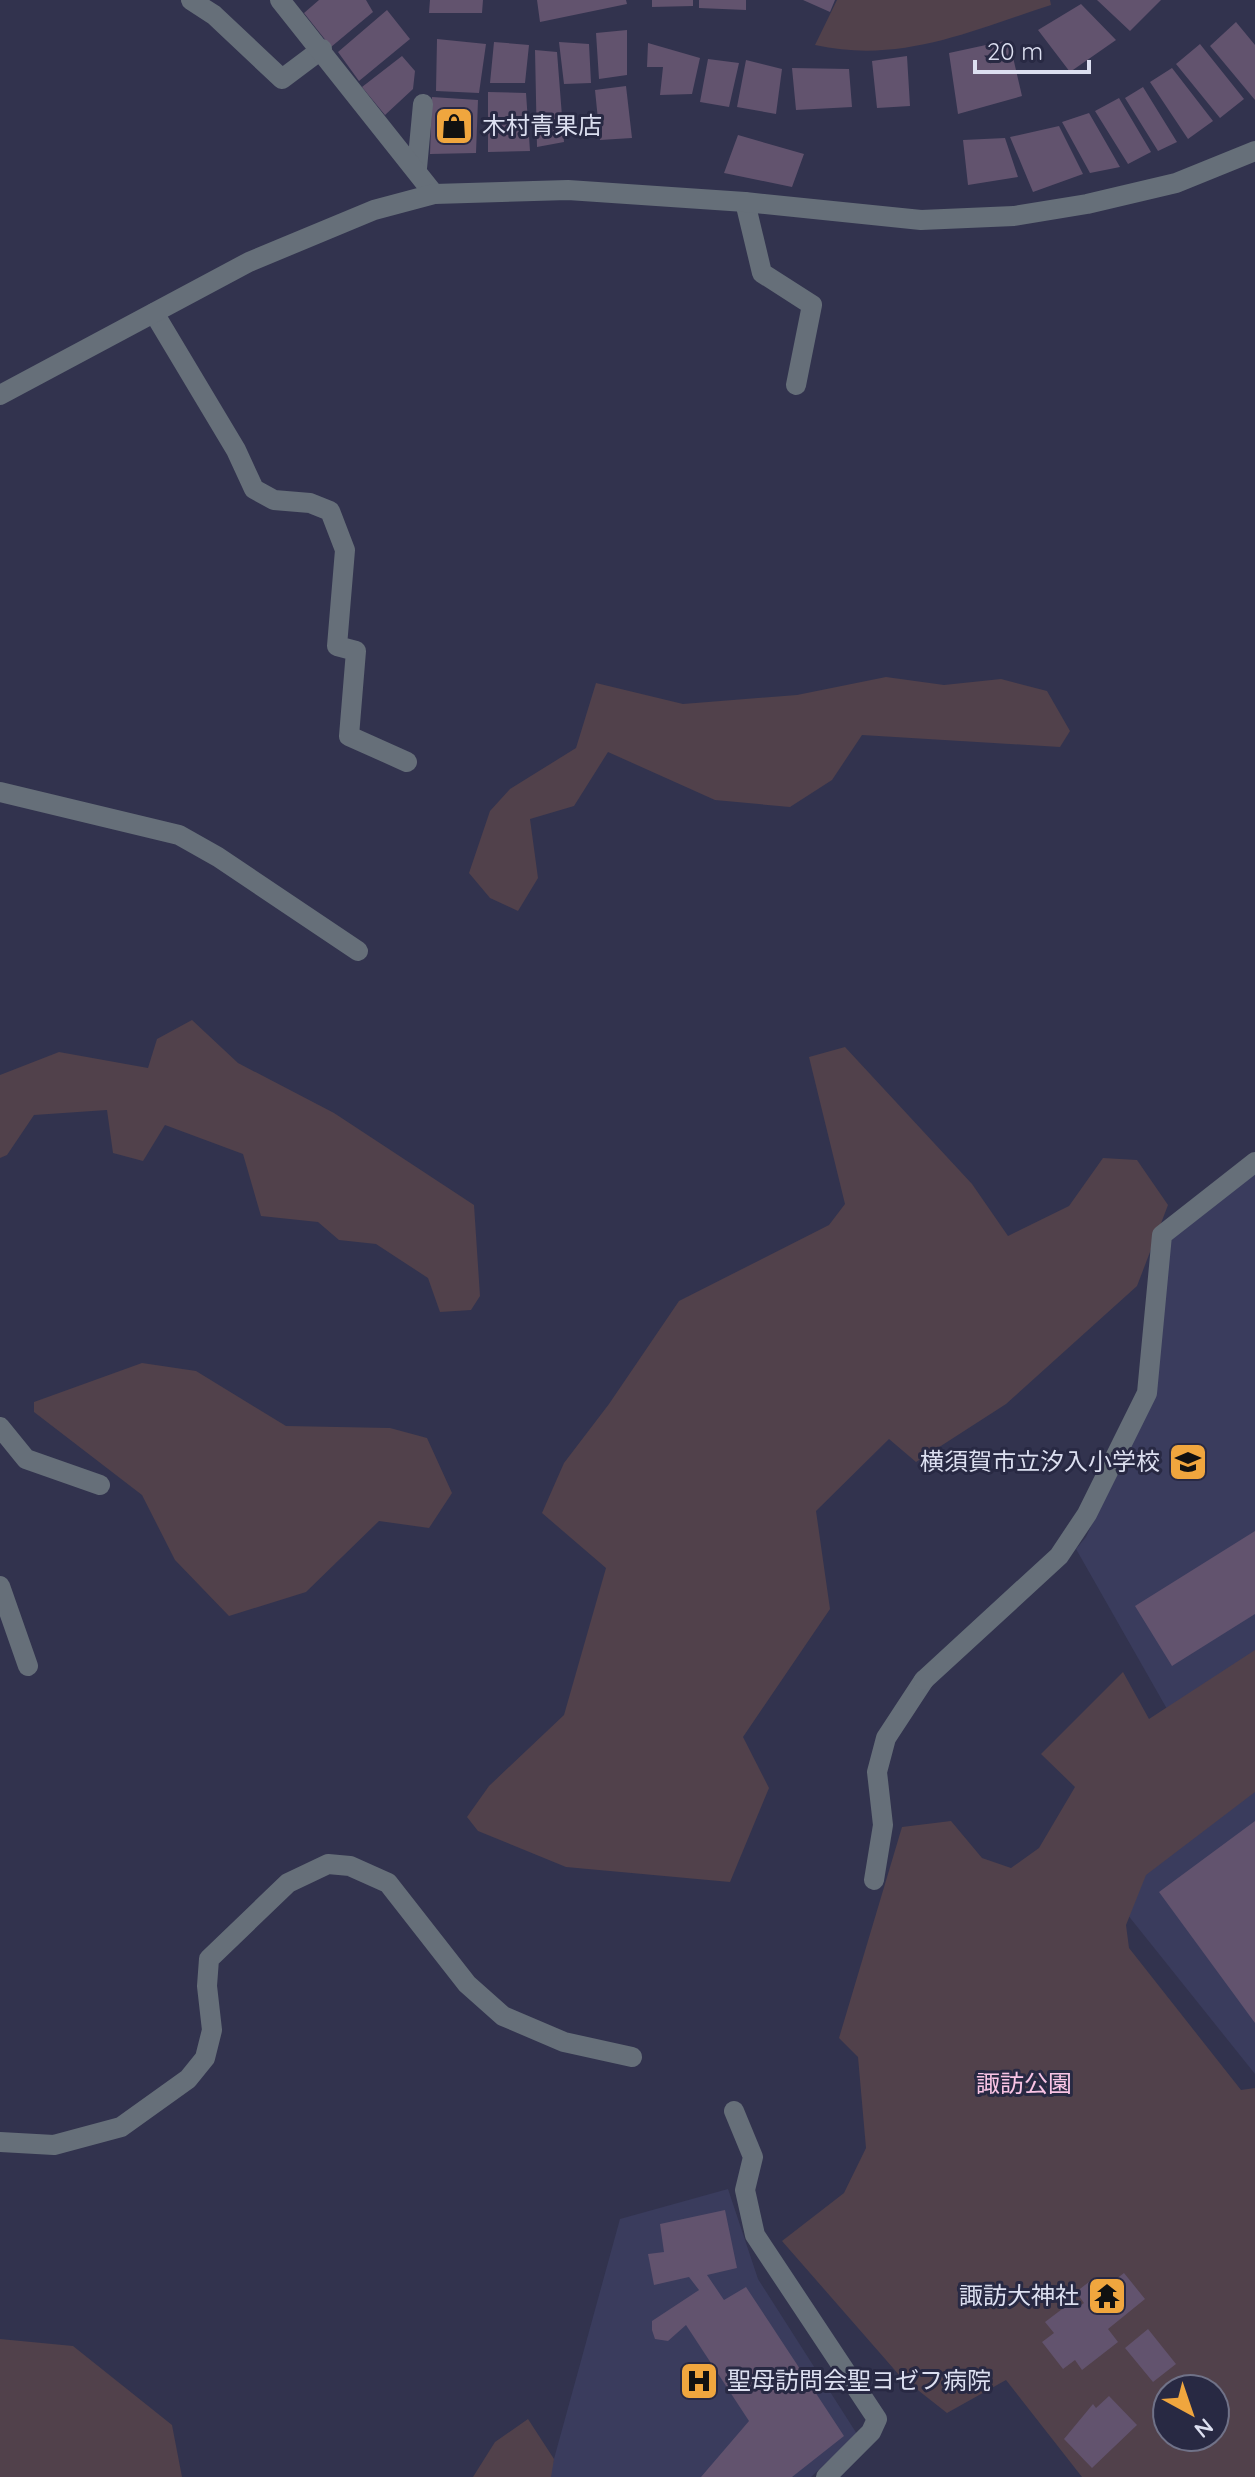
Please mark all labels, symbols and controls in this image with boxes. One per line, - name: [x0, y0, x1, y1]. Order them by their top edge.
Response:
- scale bar: [975, 24, 1089, 74]
- text: 20 m: [987, 36, 1043, 66]
- shop icon: 木村青果店: [433, 105, 475, 147]
- place label: 木村青果店: [482, 110, 602, 140]
- school or university icon: 横須賀市立汐入小学校: [1167, 1441, 1209, 1483]
- place label: 横須賀市立汐入小学校: [920, 1446, 1160, 1476]
- park label: 諏訪公園: [976, 2068, 1072, 2098]
- temple icon: 諏訪大神社: [1086, 2275, 1128, 2317]
- place label: 諏訪大神社: [959, 2280, 1079, 2310]
- hospital icon: 聖母訪問会聖ヨゼフ病院: [678, 2360, 720, 2402]
- place label: 聖母訪問会聖ヨゼフ病院: [727, 2365, 991, 2395]
- north arrow: [1151, 2373, 1231, 2453]
- text: N: [1189, 2412, 1219, 2444]

